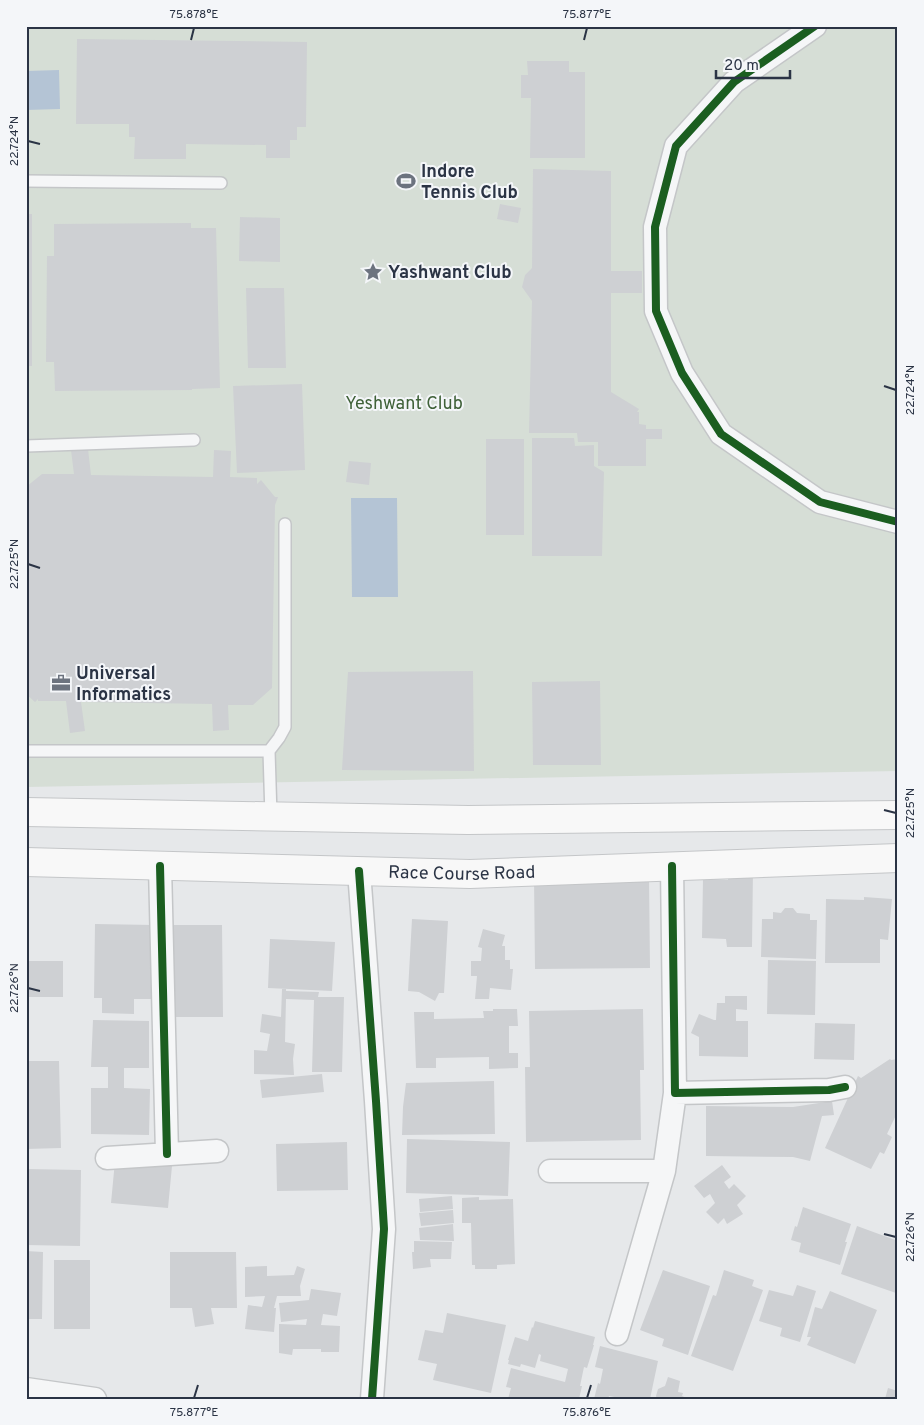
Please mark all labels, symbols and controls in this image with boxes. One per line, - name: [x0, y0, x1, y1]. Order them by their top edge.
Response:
- text: 75.878°E: [170, 7, 218, 23]
- text: 75.877°E: [563, 7, 611, 23]
- scale bar: [716, 48, 790, 80]
- text: 20 m: [724, 57, 759, 76]
- text: 22.724°N: [7, 116, 23, 166]
- place label: Indore Tennis Club: [421, 161, 518, 205]
- sports icon: Indore Tennis Club: [395, 170, 417, 192]
- place icon: Yashwant Club: [362, 261, 384, 283]
- place label: Yashwant Club: [388, 262, 512, 285]
- text: 22.724°N: [903, 365, 919, 415]
- park label: Yeshwant Club: [345, 393, 463, 416]
- text: 22.725°N: [7, 539, 23, 589]
- place label: Universal Informatics: [76, 663, 171, 707]
- office icon: Universal Informatics: [50, 672, 72, 694]
- text: 22.725°N: [903, 788, 919, 838]
- street label: Race Course Road: [388, 862, 536, 887]
- text: 22.726°N: [7, 963, 23, 1013]
- text: 22.726°N: [903, 1212, 919, 1262]
- text: 75.877°E: [170, 1405, 218, 1421]
- text: 75.876°E: [563, 1405, 611, 1421]

